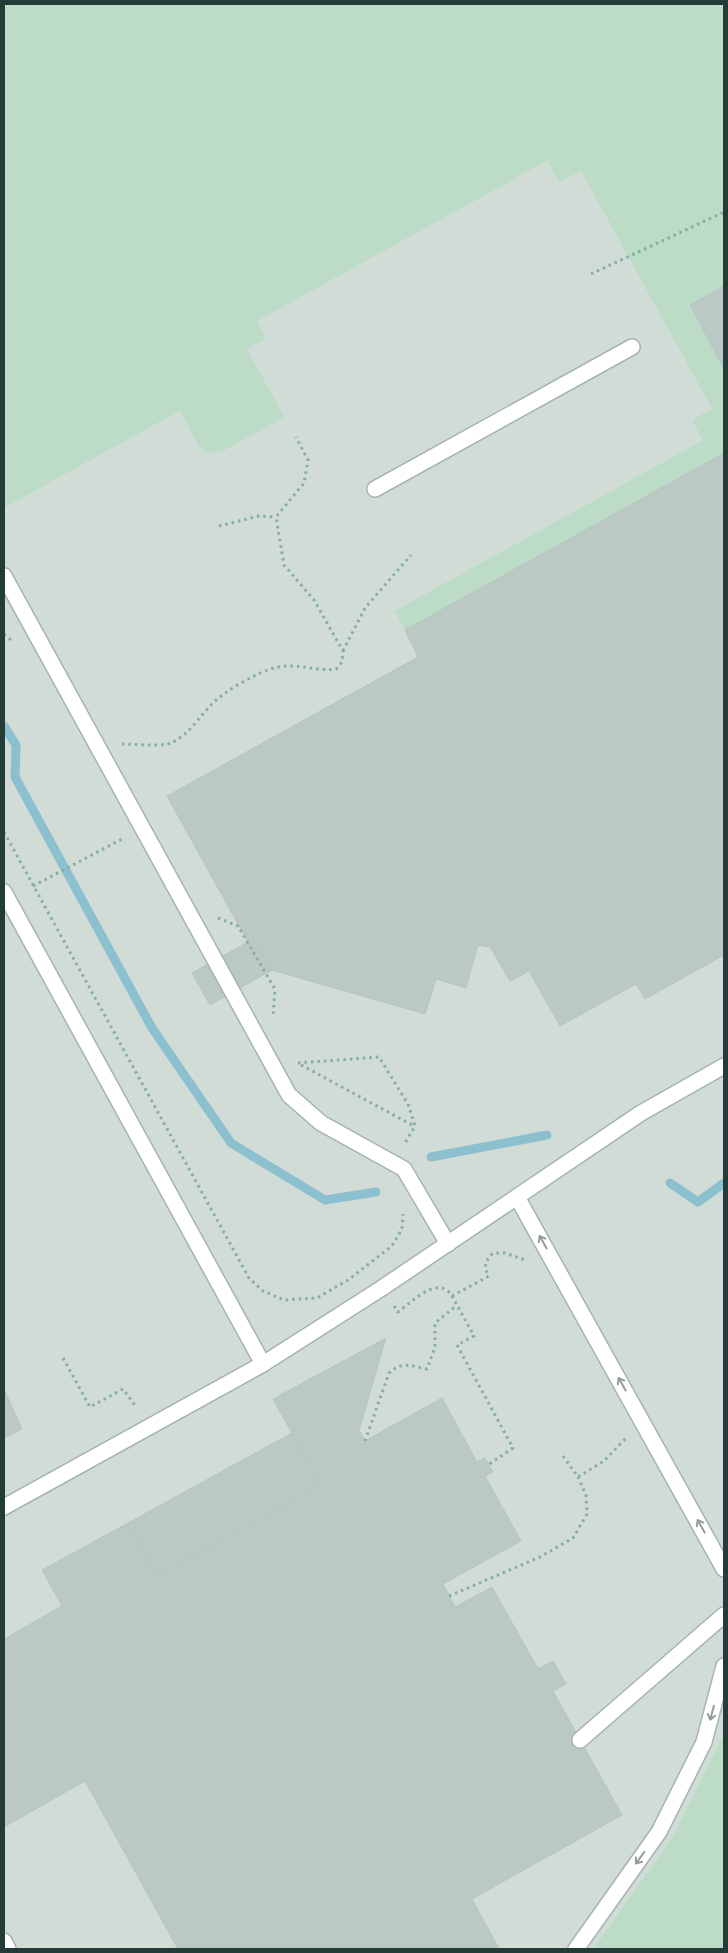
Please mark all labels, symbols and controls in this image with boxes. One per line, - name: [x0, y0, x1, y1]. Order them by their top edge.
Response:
- one-way arrow: [537, 1236, 547, 1250]
- one-way arrow: [616, 1378, 626, 1392]
- one-way arrow: [695, 1520, 705, 1534]
- one-way arrow: [707, 1705, 716, 1721]
- one-way arrow: [635, 1851, 645, 1865]

